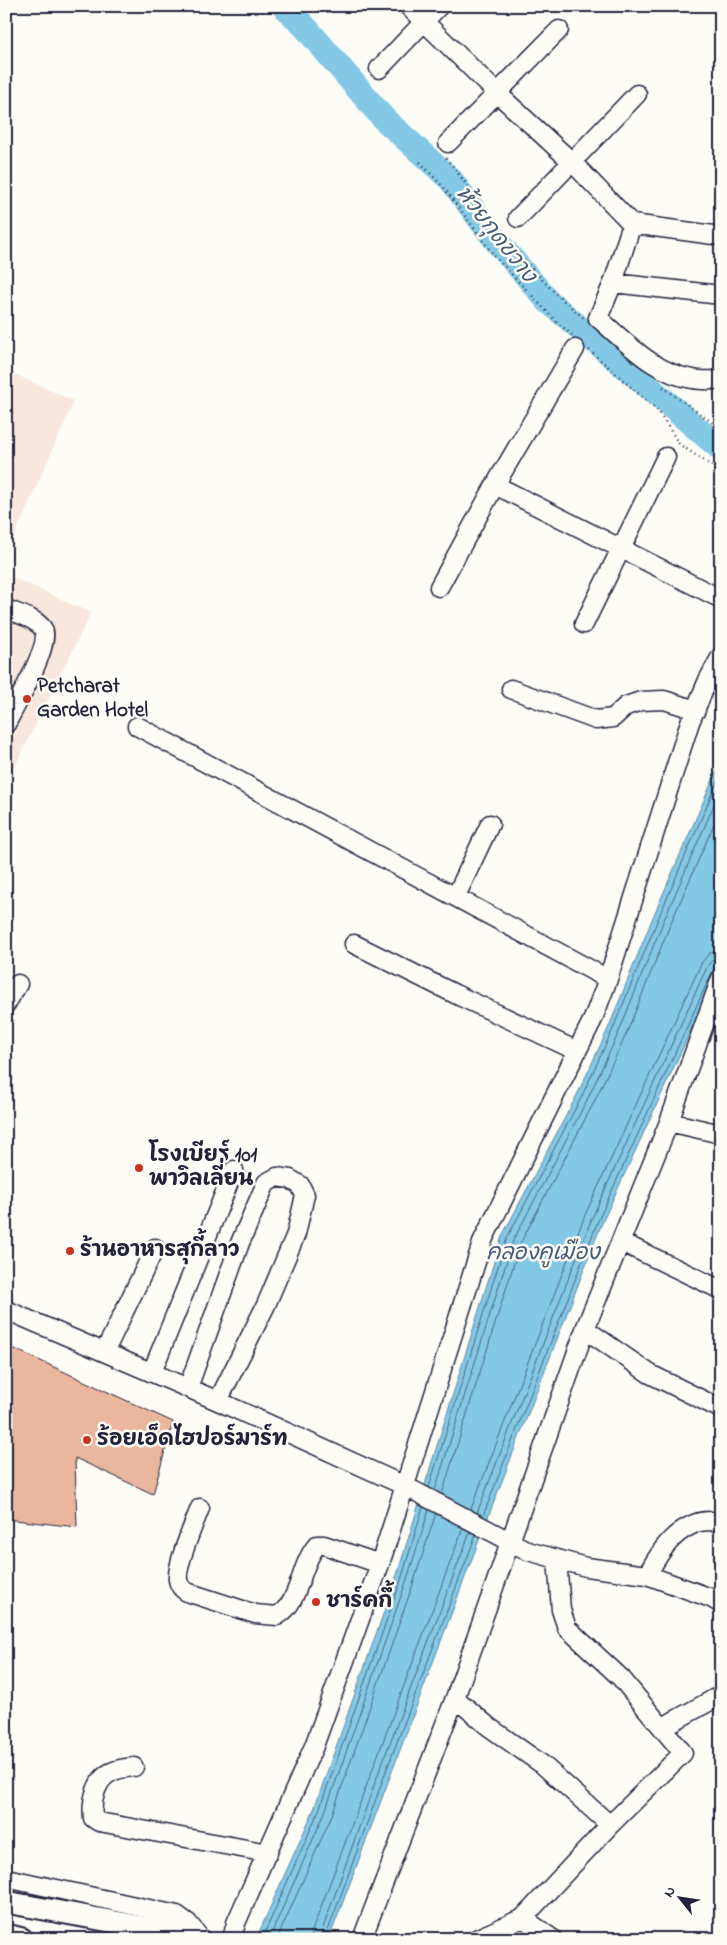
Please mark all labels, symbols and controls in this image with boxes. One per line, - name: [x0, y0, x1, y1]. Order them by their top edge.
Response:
- water label: ห้วยกุดขวาง: [447, 180, 544, 292]
- place label: Petcharat Garden Hotel: [37, 672, 148, 726]
- marker: Petcharat Garden Hotel: [21, 693, 33, 705]
- place label: โรงเบียร์ 101 พาวิลเลี่ยน: [148, 1139, 258, 1195]
- marker: โรงเบียร์ 101 พาวิลเลี่ยน: [133, 1162, 145, 1174]
- place label: ร้านอาหารสุกี้ลาว: [80, 1228, 239, 1266]
- water label: คลองคูเมือง: [486, 1238, 602, 1270]
- marker: ร้านอาหารสุกี้ลาว: [64, 1245, 76, 1257]
- place label: ร้อยเอ็ดไฮปอร์มาร์ท: [97, 1423, 288, 1455]
- marker: ร้อยเอ็ดไฮปอร์มาร์ท: [81, 1434, 93, 1446]
- place label: ชาร์คกึ้: [326, 1580, 394, 1617]
- marker: ชาร์คกึ้: [310, 1596, 322, 1608]
- north arrow: [654, 1872, 704, 1922]
- text: N: [659, 1883, 681, 1902]

